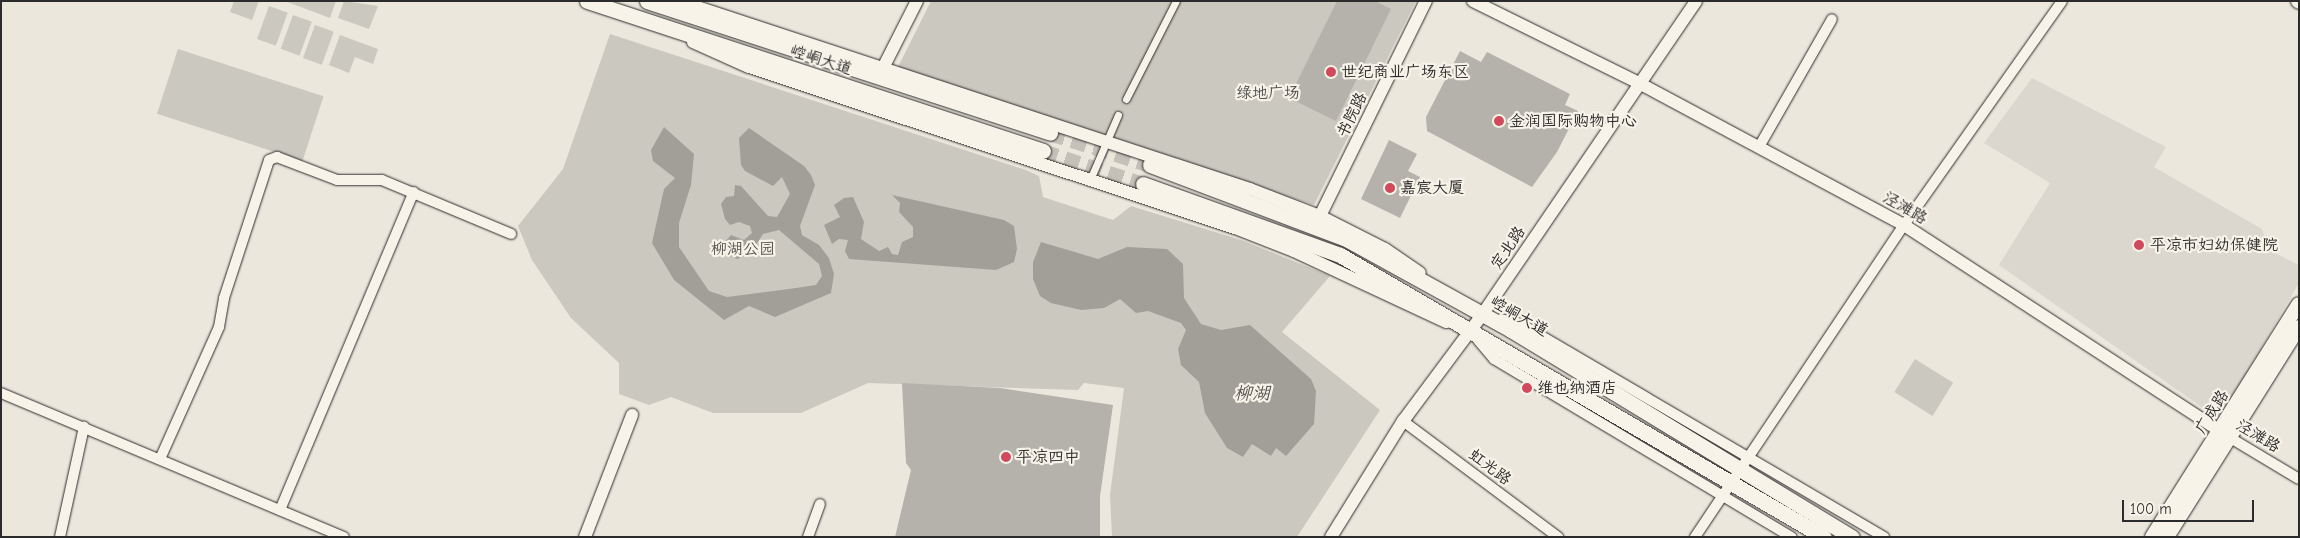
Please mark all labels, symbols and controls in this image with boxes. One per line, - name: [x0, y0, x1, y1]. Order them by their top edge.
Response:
- street label: 崆峒大道: [788, 41, 854, 79]
- place label: 世纪商业广场东区: [1341, 62, 1469, 82]
- marker: 世纪商业广场东区: [1325, 66, 1337, 78]
- park label: 绿地广场: [1236, 83, 1300, 103]
- street label: 书院路: [1333, 89, 1371, 141]
- place label: 金润国际购物中心: [1509, 111, 1637, 131]
- marker: 金润国际购物中心: [1493, 115, 1505, 127]
- place label: 嘉宸大厦: [1400, 178, 1464, 198]
- marker: 嘉宸大厦: [1384, 182, 1396, 194]
- street label: 泾滩路: [1879, 188, 1931, 228]
- street label: 定北路: [1487, 223, 1529, 273]
- place label: 平凉市妇幼保健院: [2150, 235, 2278, 255]
- marker: 平凉市妇幼保健院: [2132, 238, 2146, 252]
- park label: 柳湖公园: [711, 239, 775, 259]
- street label: 崆峒大道: [1486, 292, 1552, 340]
- place label: 维也纳酒店: [1537, 378, 1617, 398]
- marker: 维也纳酒店: [1521, 382, 1533, 394]
- water label: 柳湖: [1234, 383, 1270, 405]
- street label: 广成路: [2191, 387, 2233, 437]
- street label: 泾滩路: [2232, 415, 2284, 457]
- street label: 虹光路: [1465, 445, 1515, 489]
- place label: 平凉四中: [1016, 447, 1080, 467]
- marker: 平凉四中: [1000, 451, 1012, 463]
- scale bar: [2125, 490, 2258, 522]
- text: 100 m: [2130, 500, 2172, 518]

